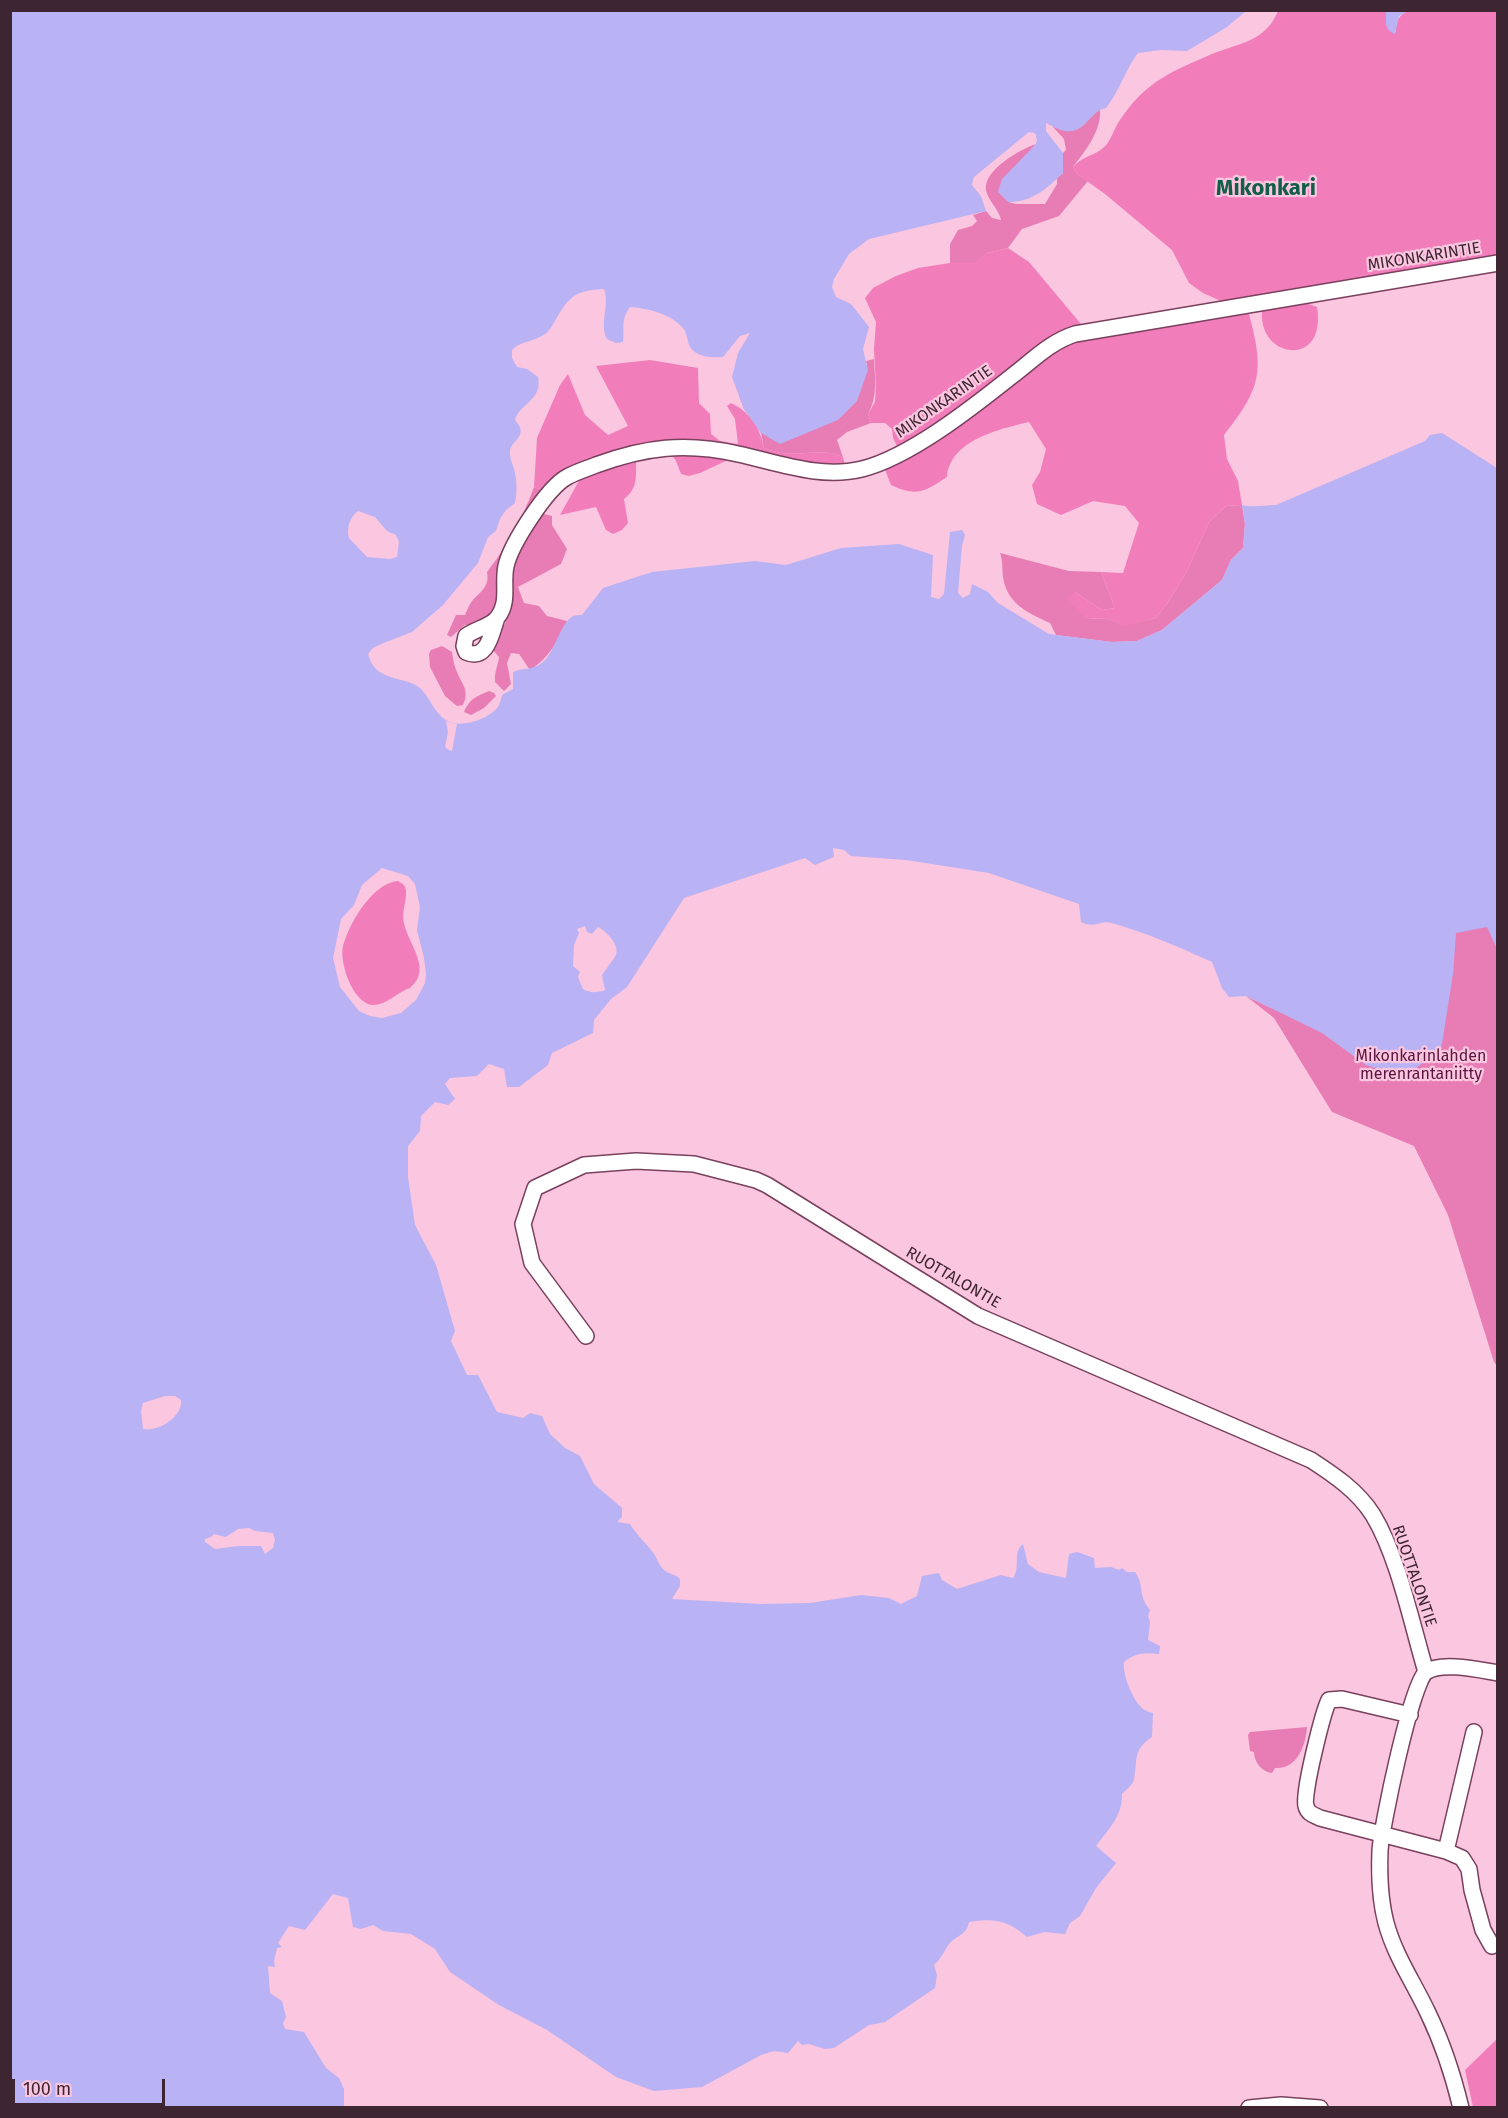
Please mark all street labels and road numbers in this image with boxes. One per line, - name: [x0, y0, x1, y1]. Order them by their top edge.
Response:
- street label: MIKONKARINTIE: [1366, 239, 1482, 275]
- street label: MIKONKARINTIE: [892, 361, 996, 443]
- street label: RUOTTALONTIE: [902, 1243, 1004, 1313]
- street label: RUOTTALONTIE: [1388, 1523, 1440, 1629]

